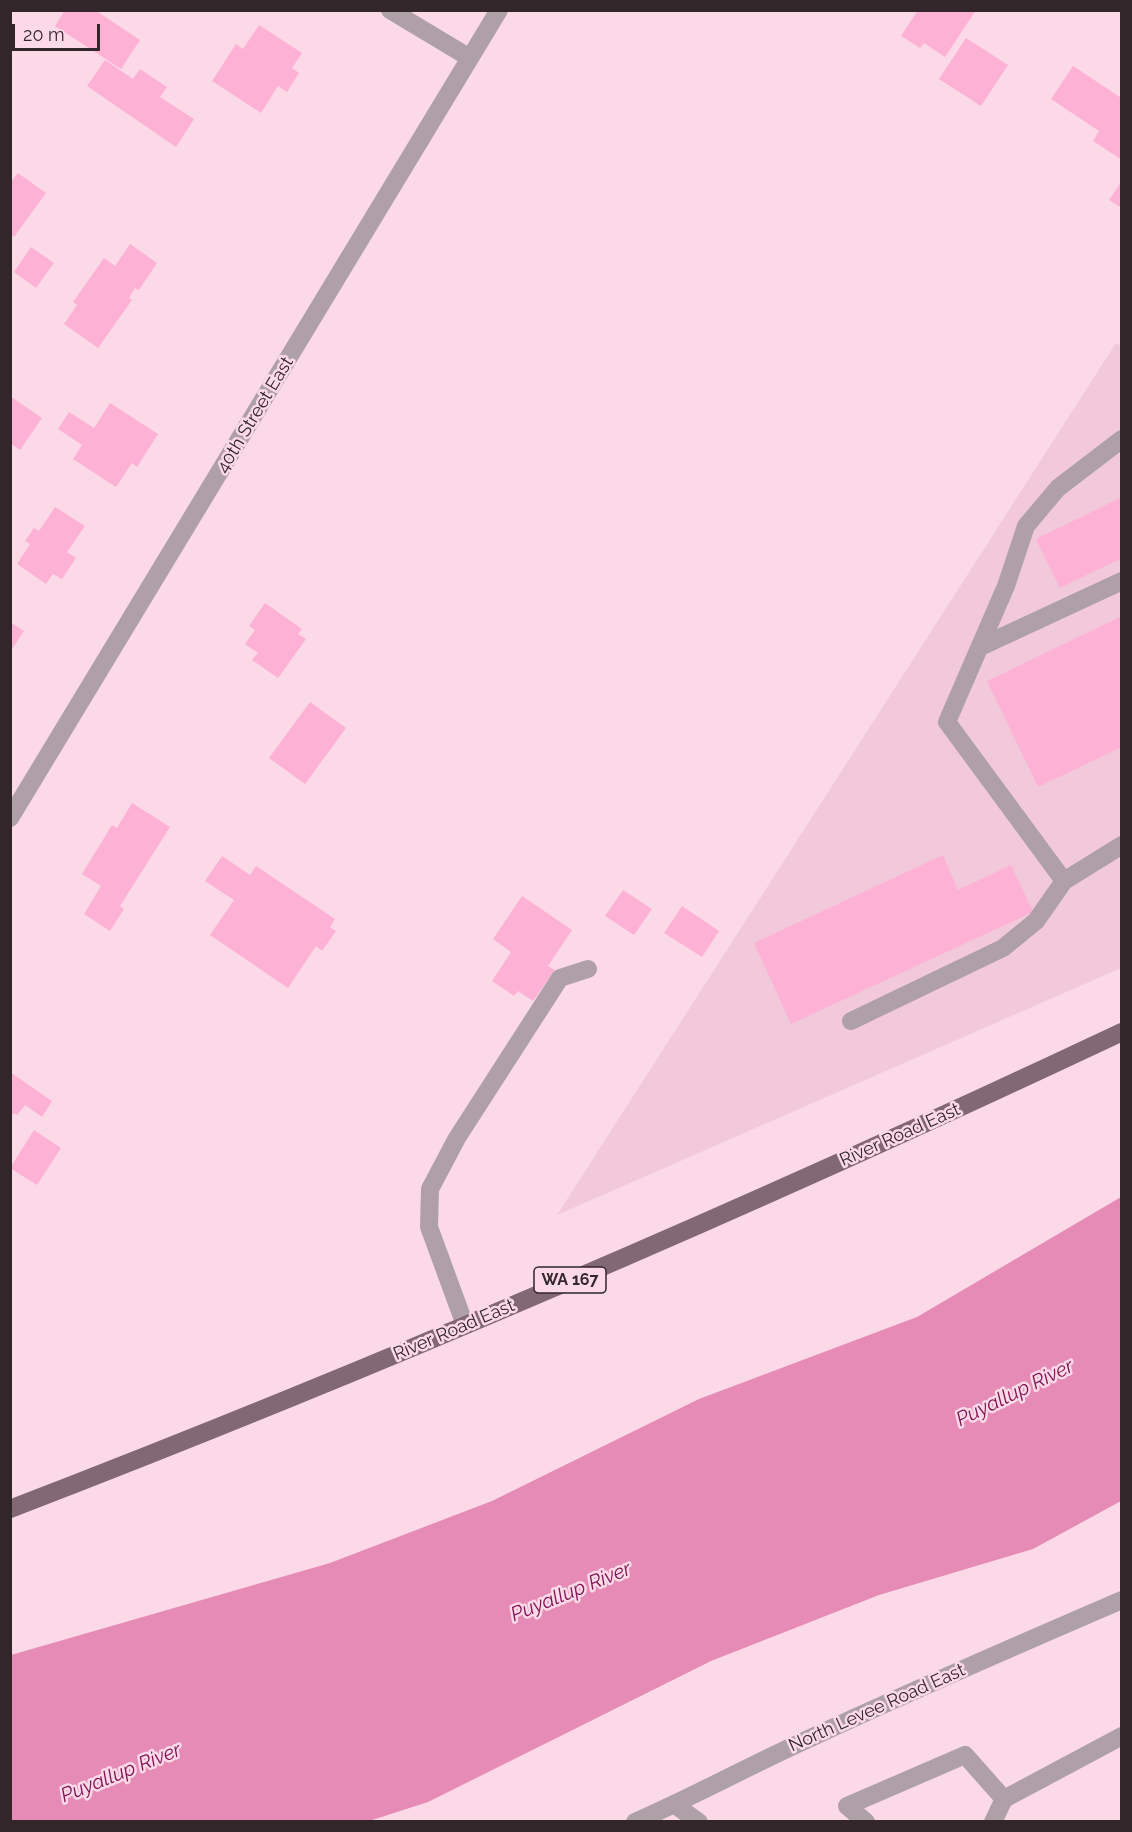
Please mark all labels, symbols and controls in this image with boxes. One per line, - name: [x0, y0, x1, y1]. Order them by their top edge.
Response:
- scale bar: [15, 12, 104, 50]
- text: 20 m: [23, 24, 65, 45]
- street label: 40th Street East: [212, 353, 298, 477]
- street label: River Road East: [836, 1099, 964, 1171]
- road number: WA 167: [534, 1267, 606, 1293]
- street label: River Road East: [390, 1295, 518, 1365]
- water label: Puyallup River: [952, 1354, 1078, 1432]
- water label: Puyallup River: [507, 1557, 635, 1627]
- street label: North Levee Road East: [786, 1659, 968, 1757]
- water label: Puyallup River: [57, 1738, 185, 1808]

